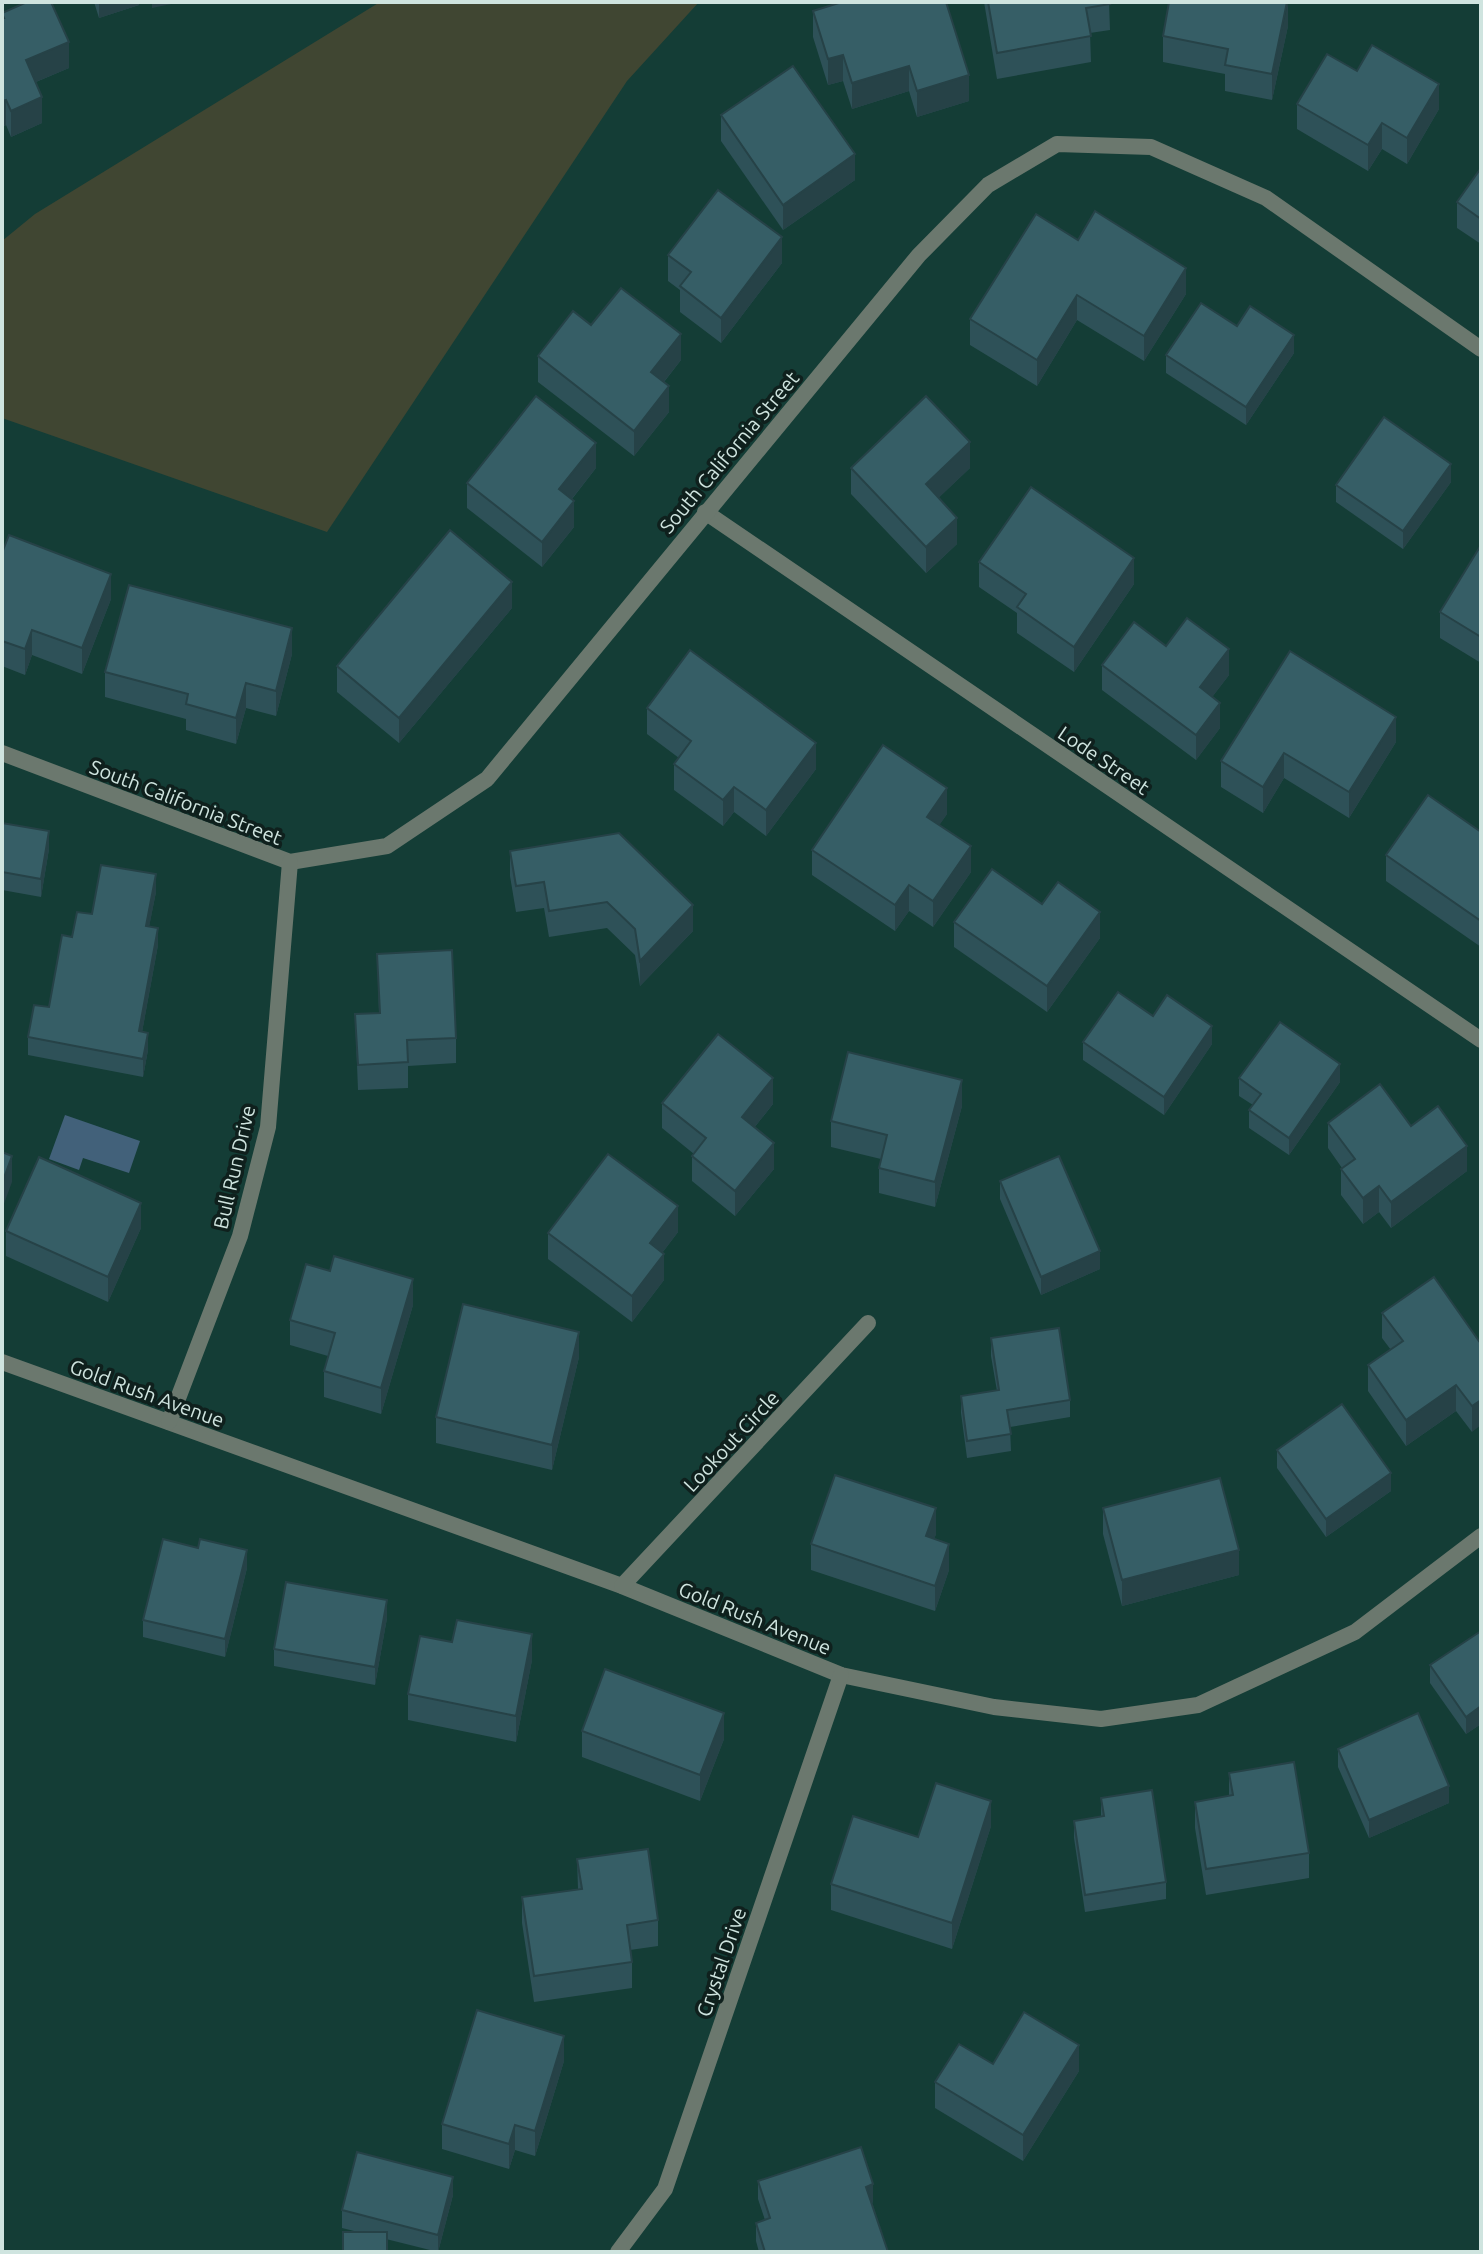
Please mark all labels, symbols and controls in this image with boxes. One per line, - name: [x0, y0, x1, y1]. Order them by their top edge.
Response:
- street label: South California Street: [655, 366, 803, 538]
- street label: Lode Street: [1054, 721, 1154, 799]
- street label: South California Street: [87, 755, 285, 849]
- street label: Bull Run Drive: [209, 1103, 259, 1231]
- street label: Gold Rush Avenue: [67, 1354, 227, 1432]
- street label: Lookout Circle: [679, 1386, 783, 1496]
- street label: Gold Rush Avenue: [675, 1577, 835, 1659]
- street label: Crystal Drive: [692, 1904, 750, 2020]

